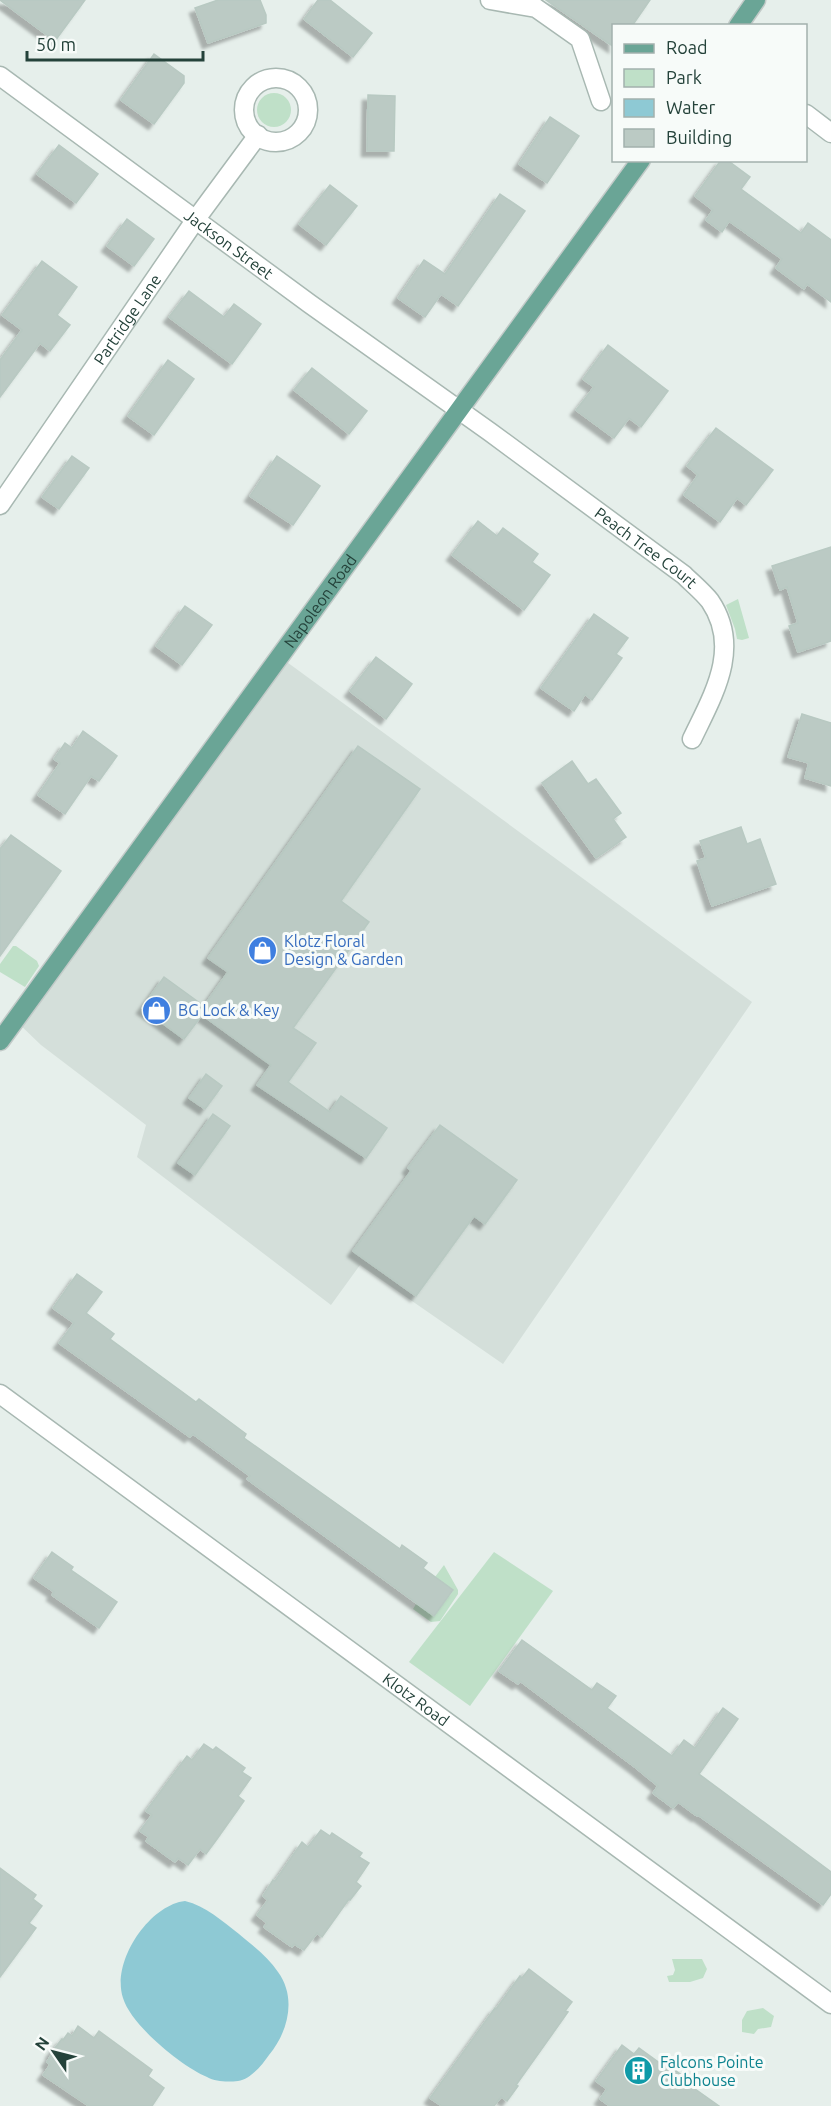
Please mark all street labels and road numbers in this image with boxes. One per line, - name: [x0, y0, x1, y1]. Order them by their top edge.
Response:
- street label: Jackson Street: [181, 206, 277, 283]
- street label: Partridge Lane: [90, 271, 164, 368]
- street label: Peach Tree Court: [592, 504, 701, 592]
- street label: Napoleon Road: [280, 551, 360, 651]
- street label: Klotz Road: [379, 1669, 453, 1730]

